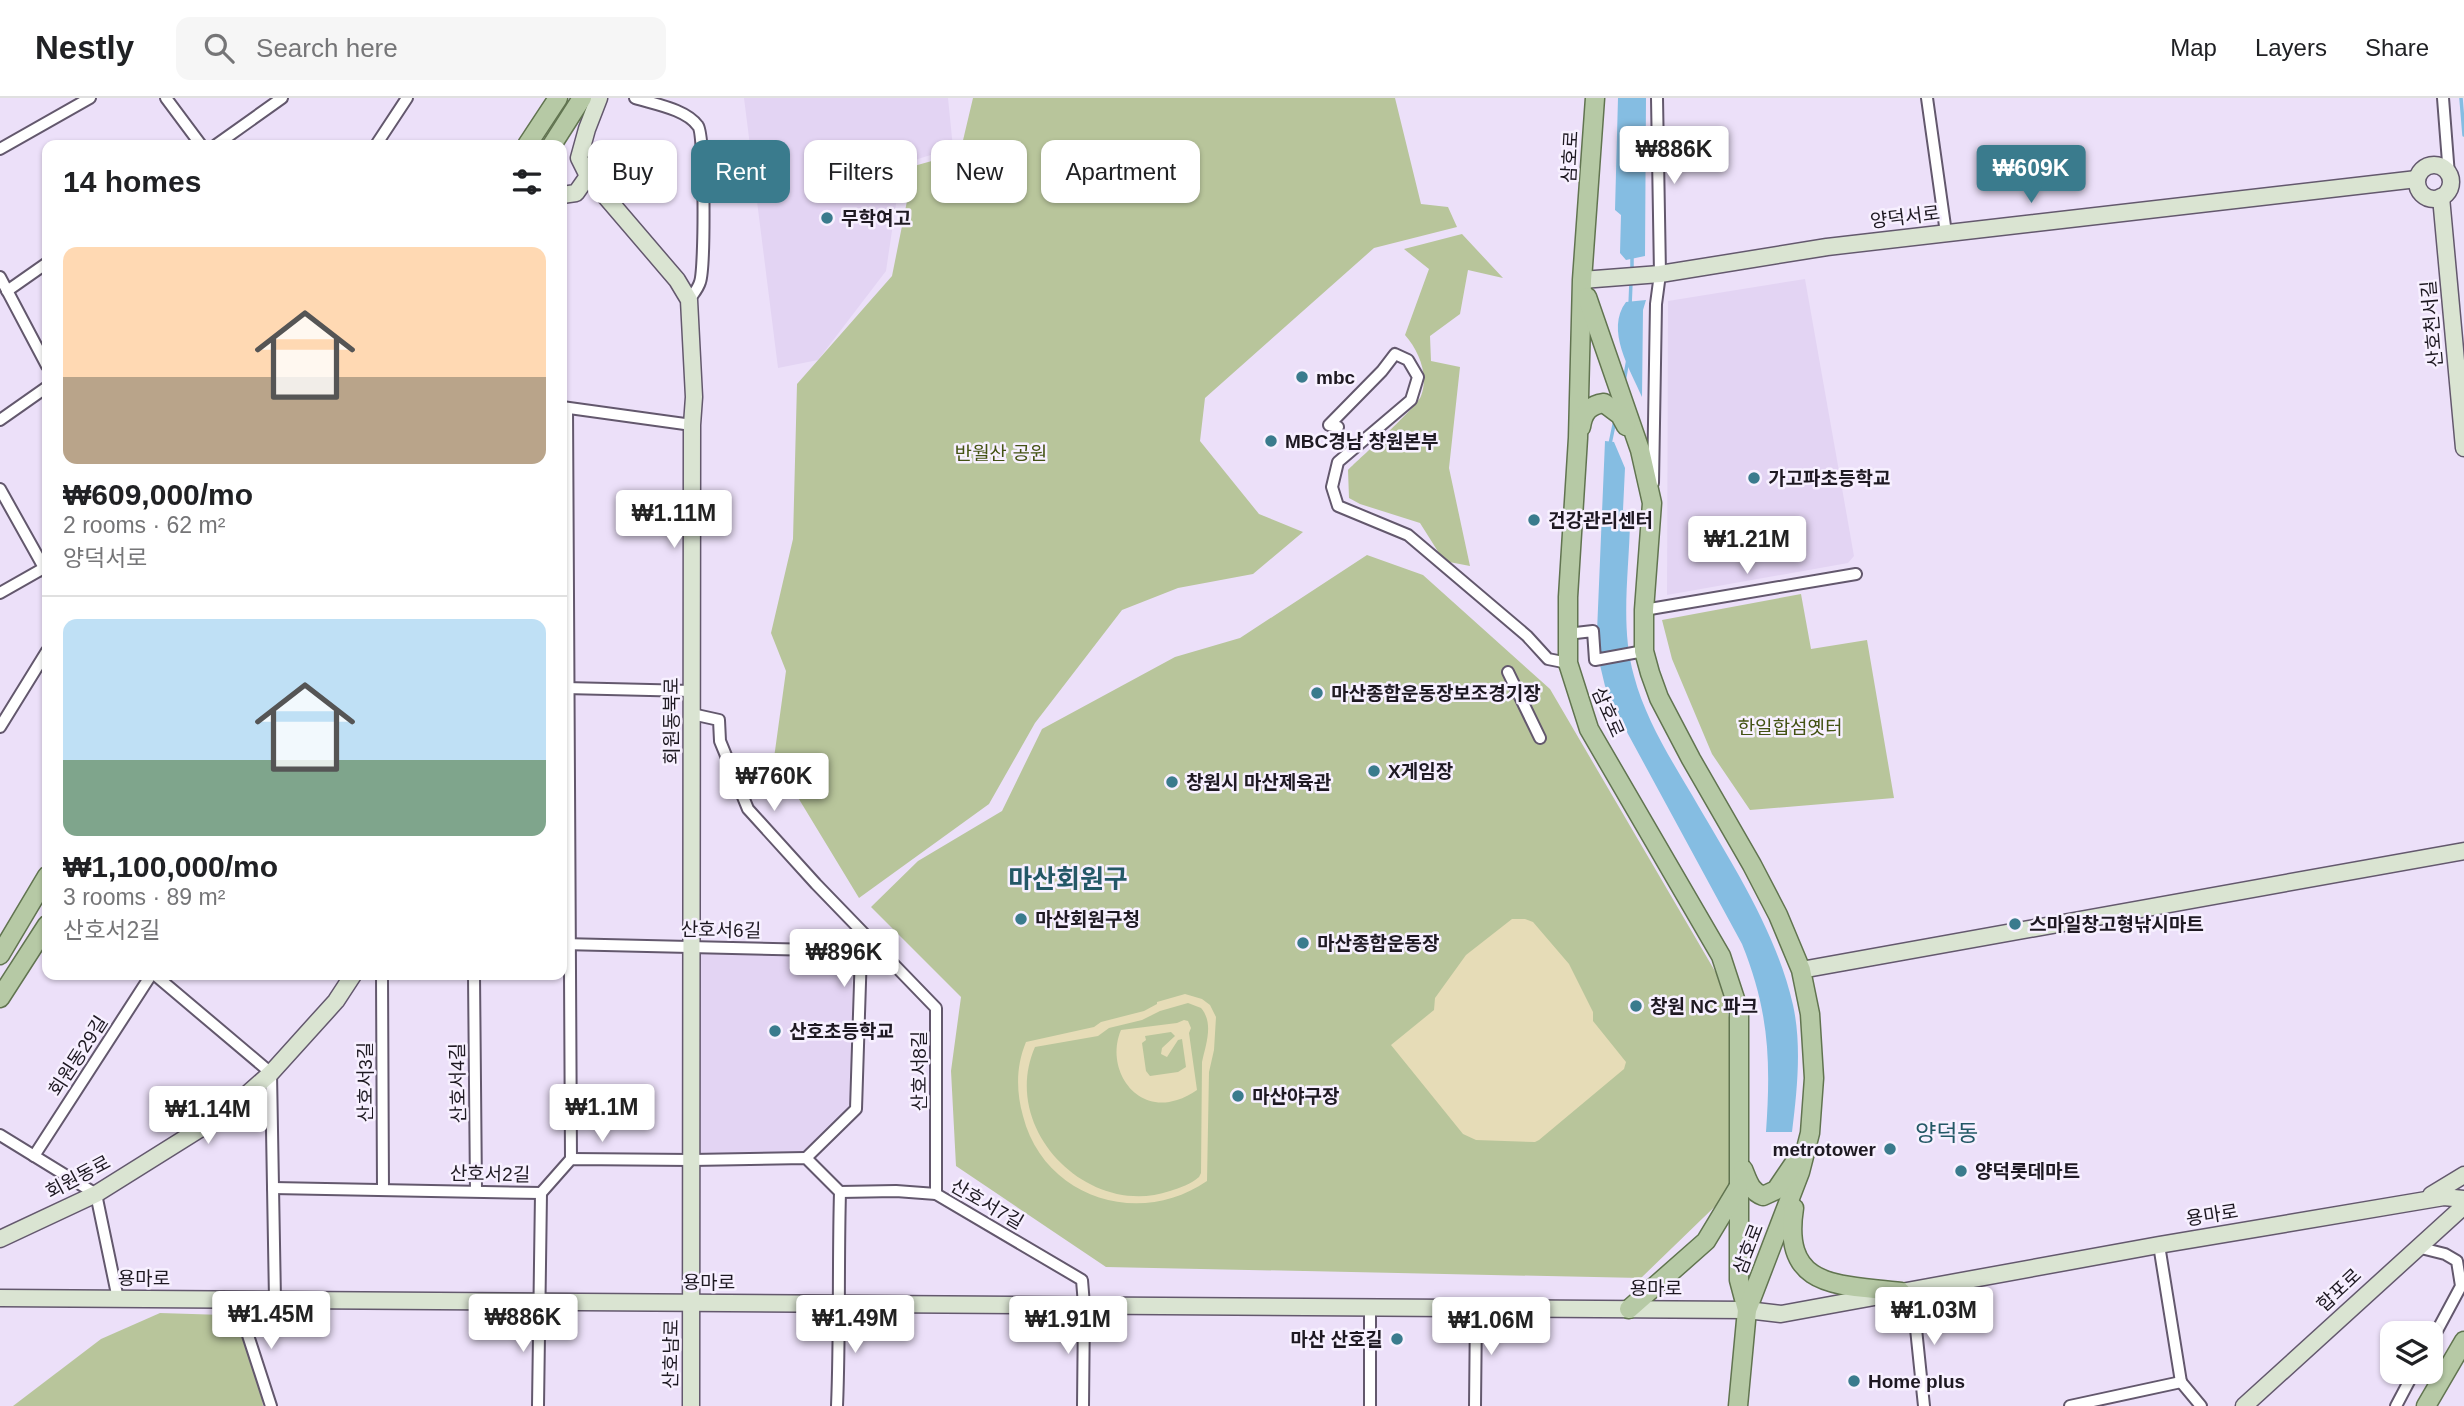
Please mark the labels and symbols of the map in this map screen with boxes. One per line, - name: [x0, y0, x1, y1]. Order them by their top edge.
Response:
- pin: ₩886K: [1625, 126, 1723, 186]
- street label: 삼호로: [1558, 130, 1582, 184]
- pin: ₩609K: [1982, 146, 2080, 205]
- street label: 양덕서로: [1869, 202, 1941, 232]
- place label: 무학여고: [841, 208, 911, 229]
- marker: 무학여고: [819, 210, 835, 226]
- street label: 산호천서길: [2418, 280, 2446, 368]
- place label: mbc: [1316, 367, 1356, 388]
- marker: mbc: [1294, 369, 1310, 385]
- place label: MBC경남 창원본부: [1285, 431, 1438, 452]
- marker: MBC경남 창원본부: [1263, 433, 1279, 449]
- park label: 반월산 공원: [955, 443, 1047, 464]
- place label: 가고파초등학교: [1768, 468, 1890, 489]
- marker: 가고파초등학교: [1746, 470, 1762, 486]
- pin: ₩1.11M: [617, 490, 731, 550]
- place label: 건강관리센터: [1548, 510, 1653, 531]
- marker: 건강관리센터: [1526, 512, 1542, 528]
- pin: ₩1.21M: [1690, 517, 1804, 576]
- street label: 회원동북로: [661, 677, 682, 765]
- place label: 마산종합운동장보조경기장: [1331, 683, 1541, 704]
- street label: 삼호로: [1588, 684, 1628, 740]
- marker: 마산종합운동장보조경기장: [1309, 685, 1325, 701]
- park label: 한일합섬옛터: [1738, 717, 1842, 738]
- pin: ₩760K: [725, 754, 823, 813]
- place label: X게임장: [1388, 761, 1453, 782]
- marker: X게임장: [1366, 763, 1382, 779]
- place label: 창원시 마산제육관: [1186, 772, 1332, 793]
- marker: 창원시 마산제육관: [1164, 774, 1180, 790]
- district label: 마산회원구: [1008, 864, 1128, 894]
- place label: 마산회원구청: [1035, 909, 1140, 930]
- marker: 마산회원구청: [1013, 911, 1029, 927]
- place label: 스마일창고형낚시마트: [2029, 914, 2204, 935]
- marker: 스마일창고형낚시마트: [2007, 916, 2023, 932]
- street label: 산호서6길: [681, 919, 761, 941]
- pin: ₩896K: [795, 930, 893, 989]
- place label: 마산종합운동장: [1317, 933, 1439, 954]
- marker: 마산종합운동장: [1295, 935, 1311, 951]
- place label: 창원 NC 파크: [1650, 996, 1758, 1017]
- marker: 창원 NC 파크: [1628, 998, 1644, 1014]
- street label: 회원동29길: [44, 1012, 112, 1100]
- place label: 산호초등학교: [789, 1021, 894, 1042]
- marker: 산호초등학교: [767, 1023, 783, 1039]
- street label: 산호서8길: [909, 1031, 930, 1111]
- street label: 산호서3길: [355, 1042, 376, 1122]
- street label: 산호서4길: [447, 1043, 469, 1123]
- pin: ₩1.1M: [553, 1084, 651, 1144]
- pin: ₩1.14M: [151, 1086, 265, 1146]
- place label: 마산야구장: [1252, 1086, 1339, 1107]
- marker: 마산야구장: [1230, 1088, 1246, 1104]
- district label: 양덕동: [1915, 1120, 1979, 1146]
- place label: metrotower: [1773, 1139, 1877, 1160]
- marker: metrotower: [1882, 1141, 1898, 1157]
- street label: 회원동로: [42, 1151, 114, 1203]
- place label: 양덕롯데마트: [1975, 1161, 2080, 1182]
- street label: 산호서2길: [450, 1163, 530, 1185]
- marker: 양덕롯데마트: [1953, 1163, 1969, 1179]
- street label: 산호서7길: [947, 1175, 1027, 1233]
- street label: 용마로: [2184, 1201, 2240, 1229]
- street label: 삼호로: [1729, 1221, 1767, 1277]
- street label: 합포로: [2313, 1264, 2365, 1316]
- street label: 용마로: [118, 1268, 170, 1289]
- street label: 용마로: [683, 1272, 735, 1293]
- street label: 용마로: [1630, 1278, 1682, 1299]
- pin: ₩1.03M: [1877, 1288, 1991, 1347]
- pin: ₩1.45M: [214, 1292, 328, 1351]
- pin: ₩886K: [474, 1294, 572, 1354]
- pin: ₩1.49M: [798, 1296, 912, 1355]
- pin: ₩1.91M: [1011, 1296, 1125, 1356]
- pin: ₩1.06M: [1434, 1298, 1548, 1357]
- street label: 산호남로: [660, 1319, 682, 1389]
- place label: 마산 산호길: [1290, 1329, 1383, 1350]
- marker: 마산 산호길: [1389, 1331, 1405, 1347]
- place label: Home plus: [1868, 1371, 1965, 1392]
- marker: Home plus: [1846, 1373, 1862, 1389]

